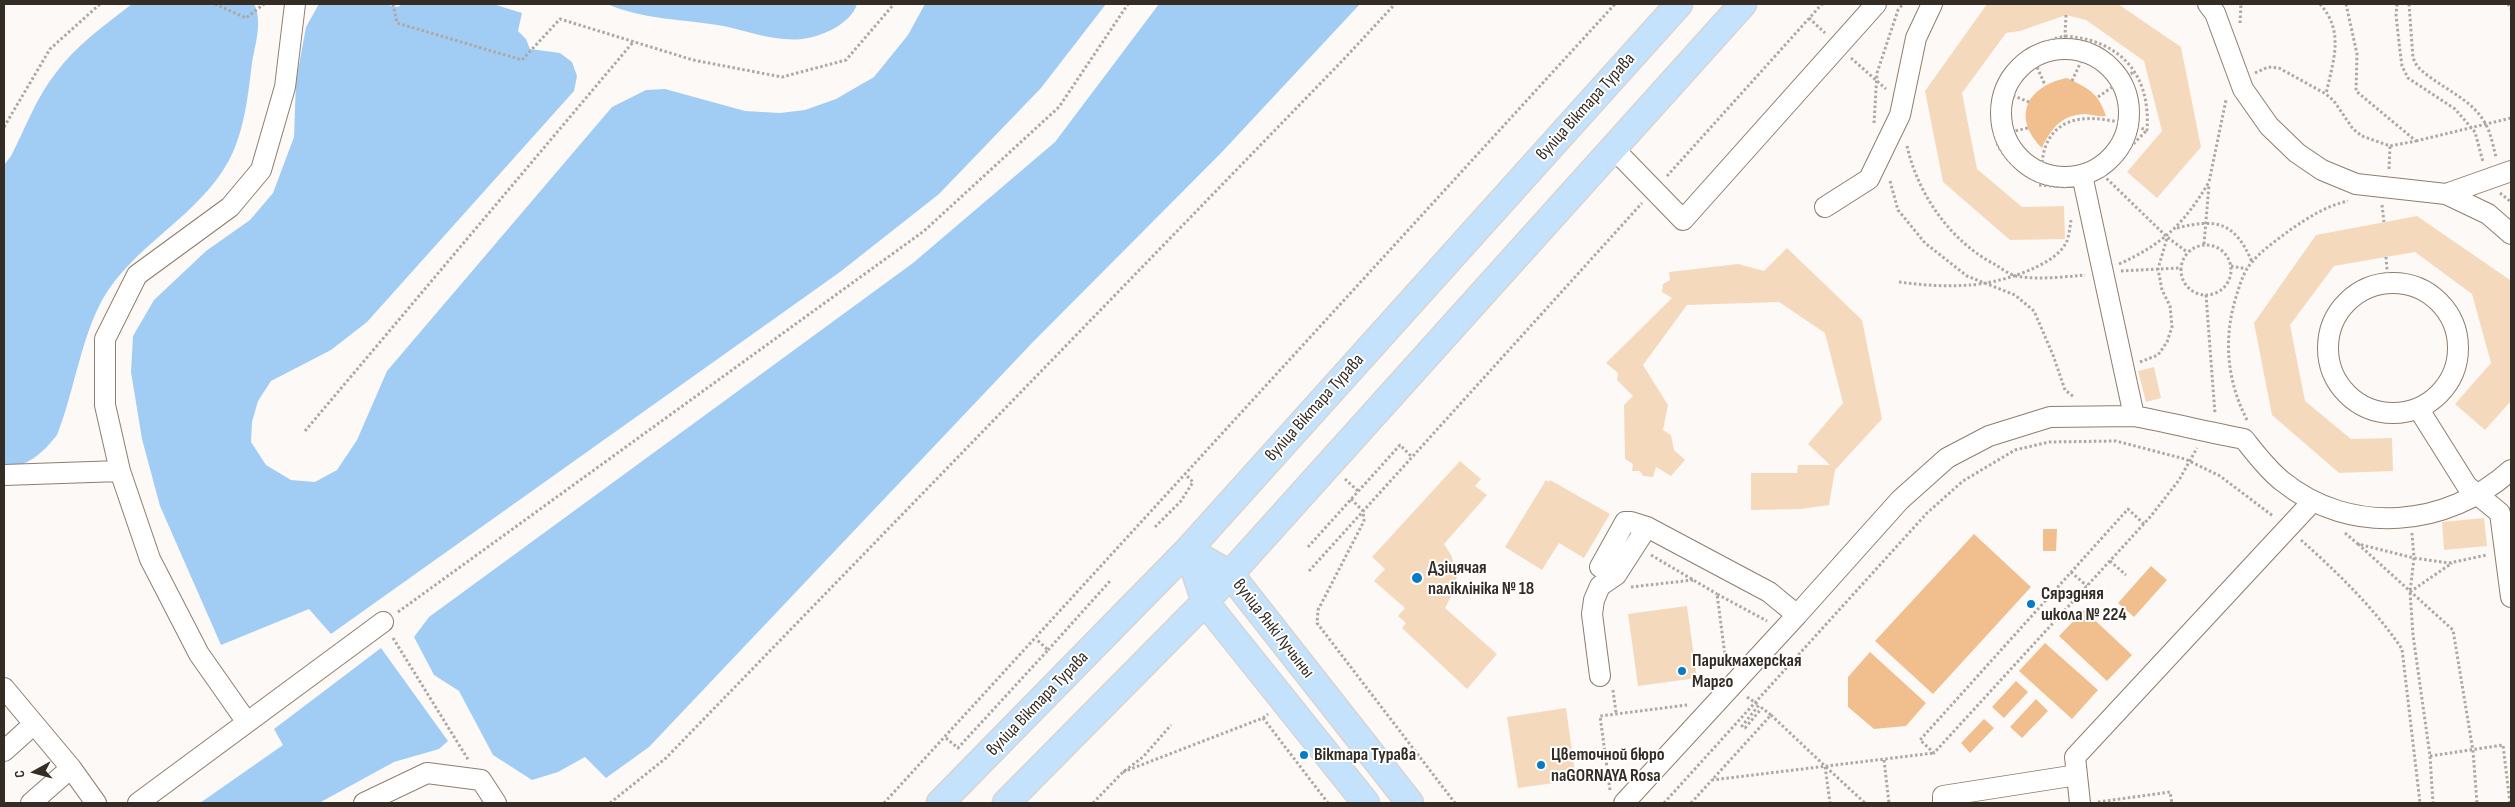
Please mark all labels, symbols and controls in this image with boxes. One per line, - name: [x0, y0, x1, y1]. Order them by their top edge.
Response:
- street label: вуліца Віктара Турава: [1532, 49, 1640, 165]
- street label: вуліца Віктара Турава: [1261, 350, 1369, 466]
- place label: Дзіцячая паліклініка № 18: [1428, 557, 1534, 600]
- marker: Дзіцячая паліклініка № 18: [1410, 571, 1424, 585]
- street label: вуліца Янкі Лучыны: [1228, 575, 1318, 683]
- place label: Сярэдняя школа № 224: [2041, 583, 2127, 626]
- marker: Сярэдняя школа № 224: [2025, 598, 2037, 610]
- street label: вуліца Віктара Турава: [983, 647, 1093, 761]
- place label: Парикмахерская Марго: [1692, 650, 1801, 692]
- marker: Парикмахерская Марго: [1676, 665, 1688, 677]
- place label: Віктара Турава: [1314, 744, 1416, 766]
- place label: Цветочной бюро naGORNAYA Rosa: [1551, 744, 1665, 786]
- north arrow: [10, 747, 60, 797]
- marker: Віктара Турава: [1298, 749, 1310, 761]
- marker: Цветочной бюро naGORNAYA Rosa: [1535, 759, 1547, 771]
- text: С: [11, 769, 28, 778]

